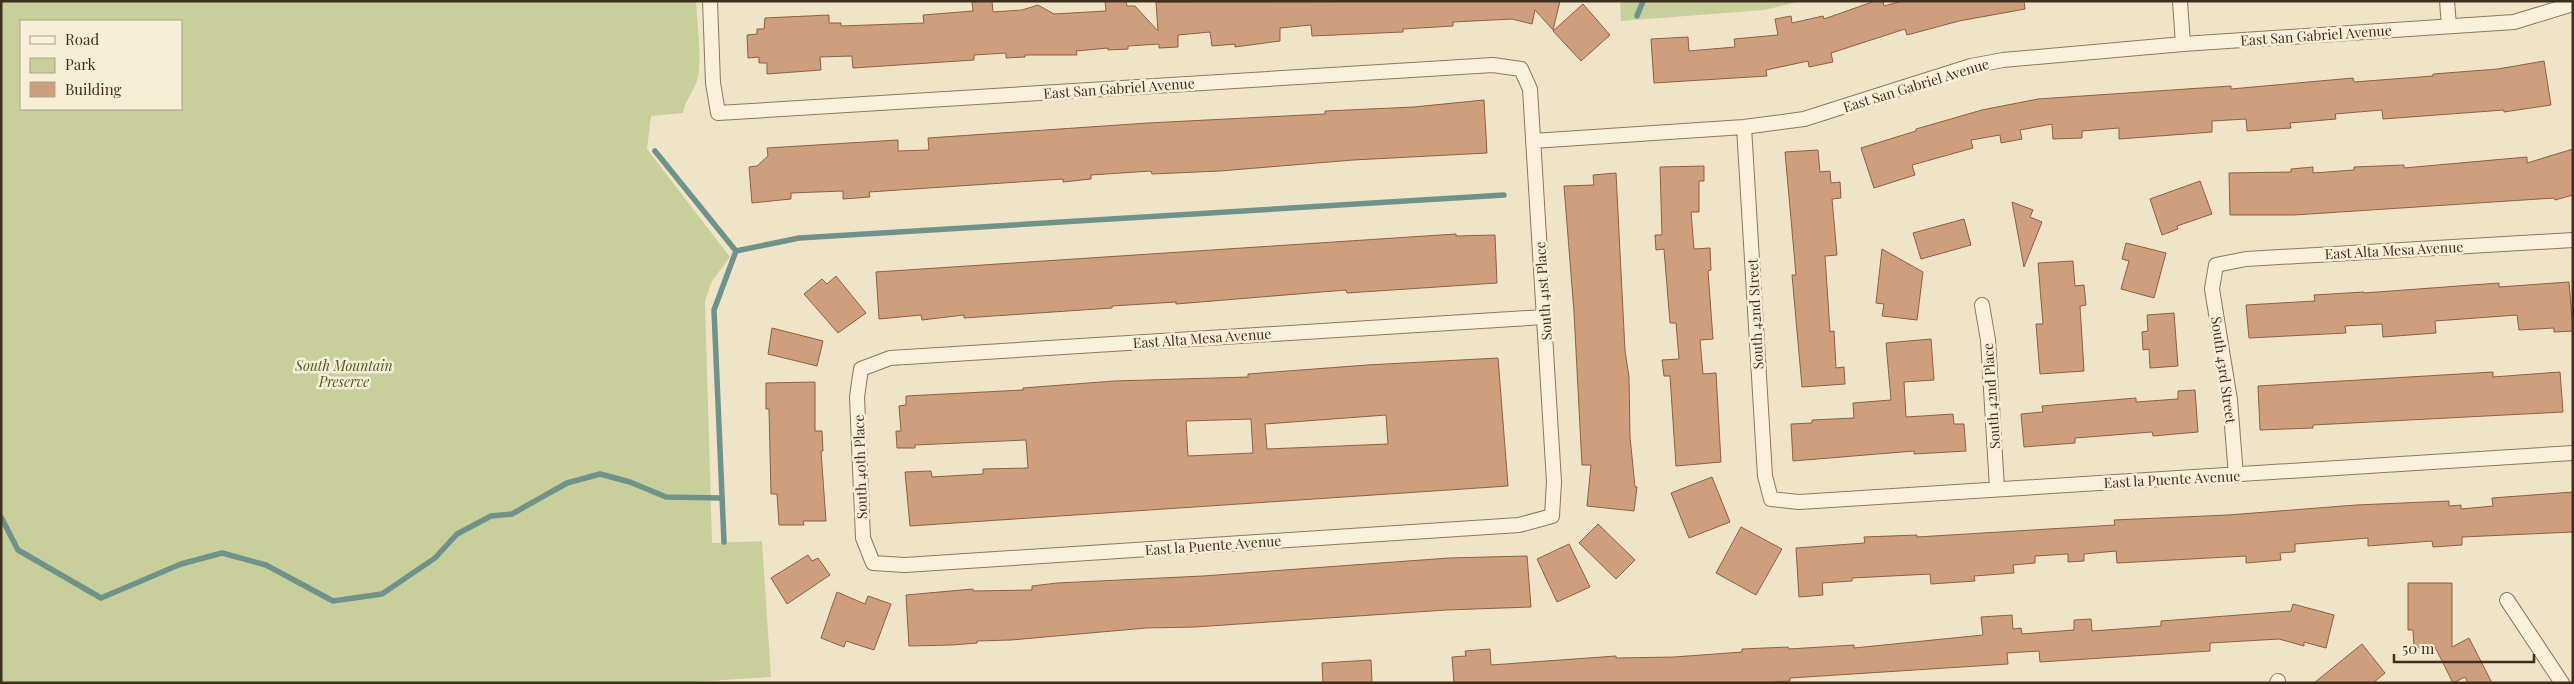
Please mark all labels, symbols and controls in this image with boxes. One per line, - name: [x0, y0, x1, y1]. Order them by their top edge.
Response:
- legend: [20, 20, 182, 110]
- street label: East San Gabriel Avenue: [2240, 20, 2392, 50]
- text: Road: [65, 29, 99, 49]
- text: Park: [65, 54, 97, 74]
- street label: East San Gabriel Avenue: [1841, 54, 1991, 116]
- street label: East San Gabriel Avenue: [1043, 73, 1195, 103]
- text: Building: [65, 79, 122, 99]
- street label: East Alta Mesa Avenue: [2324, 237, 2464, 263]
- street label: South 41st Place: [1530, 241, 1556, 341]
- street label: South 42nd Street: [1743, 257, 1767, 370]
- street label: South 43rd Street: [2207, 315, 2241, 426]
- street label: East Alta Mesa Avenue: [1132, 324, 1272, 352]
- street label: South 42nd Place: [1978, 342, 2004, 450]
- park label: South Mountain Preserve: [294, 356, 393, 391]
- street label: South 40th Place: [849, 414, 871, 520]
- street label: East la Puente Avenue: [2103, 466, 2241, 492]
- street label: East la Puente Avenue: [1144, 531, 1282, 559]
- scale bar: [2394, 632, 2534, 664]
- text: 50 m: [2402, 638, 2435, 658]

